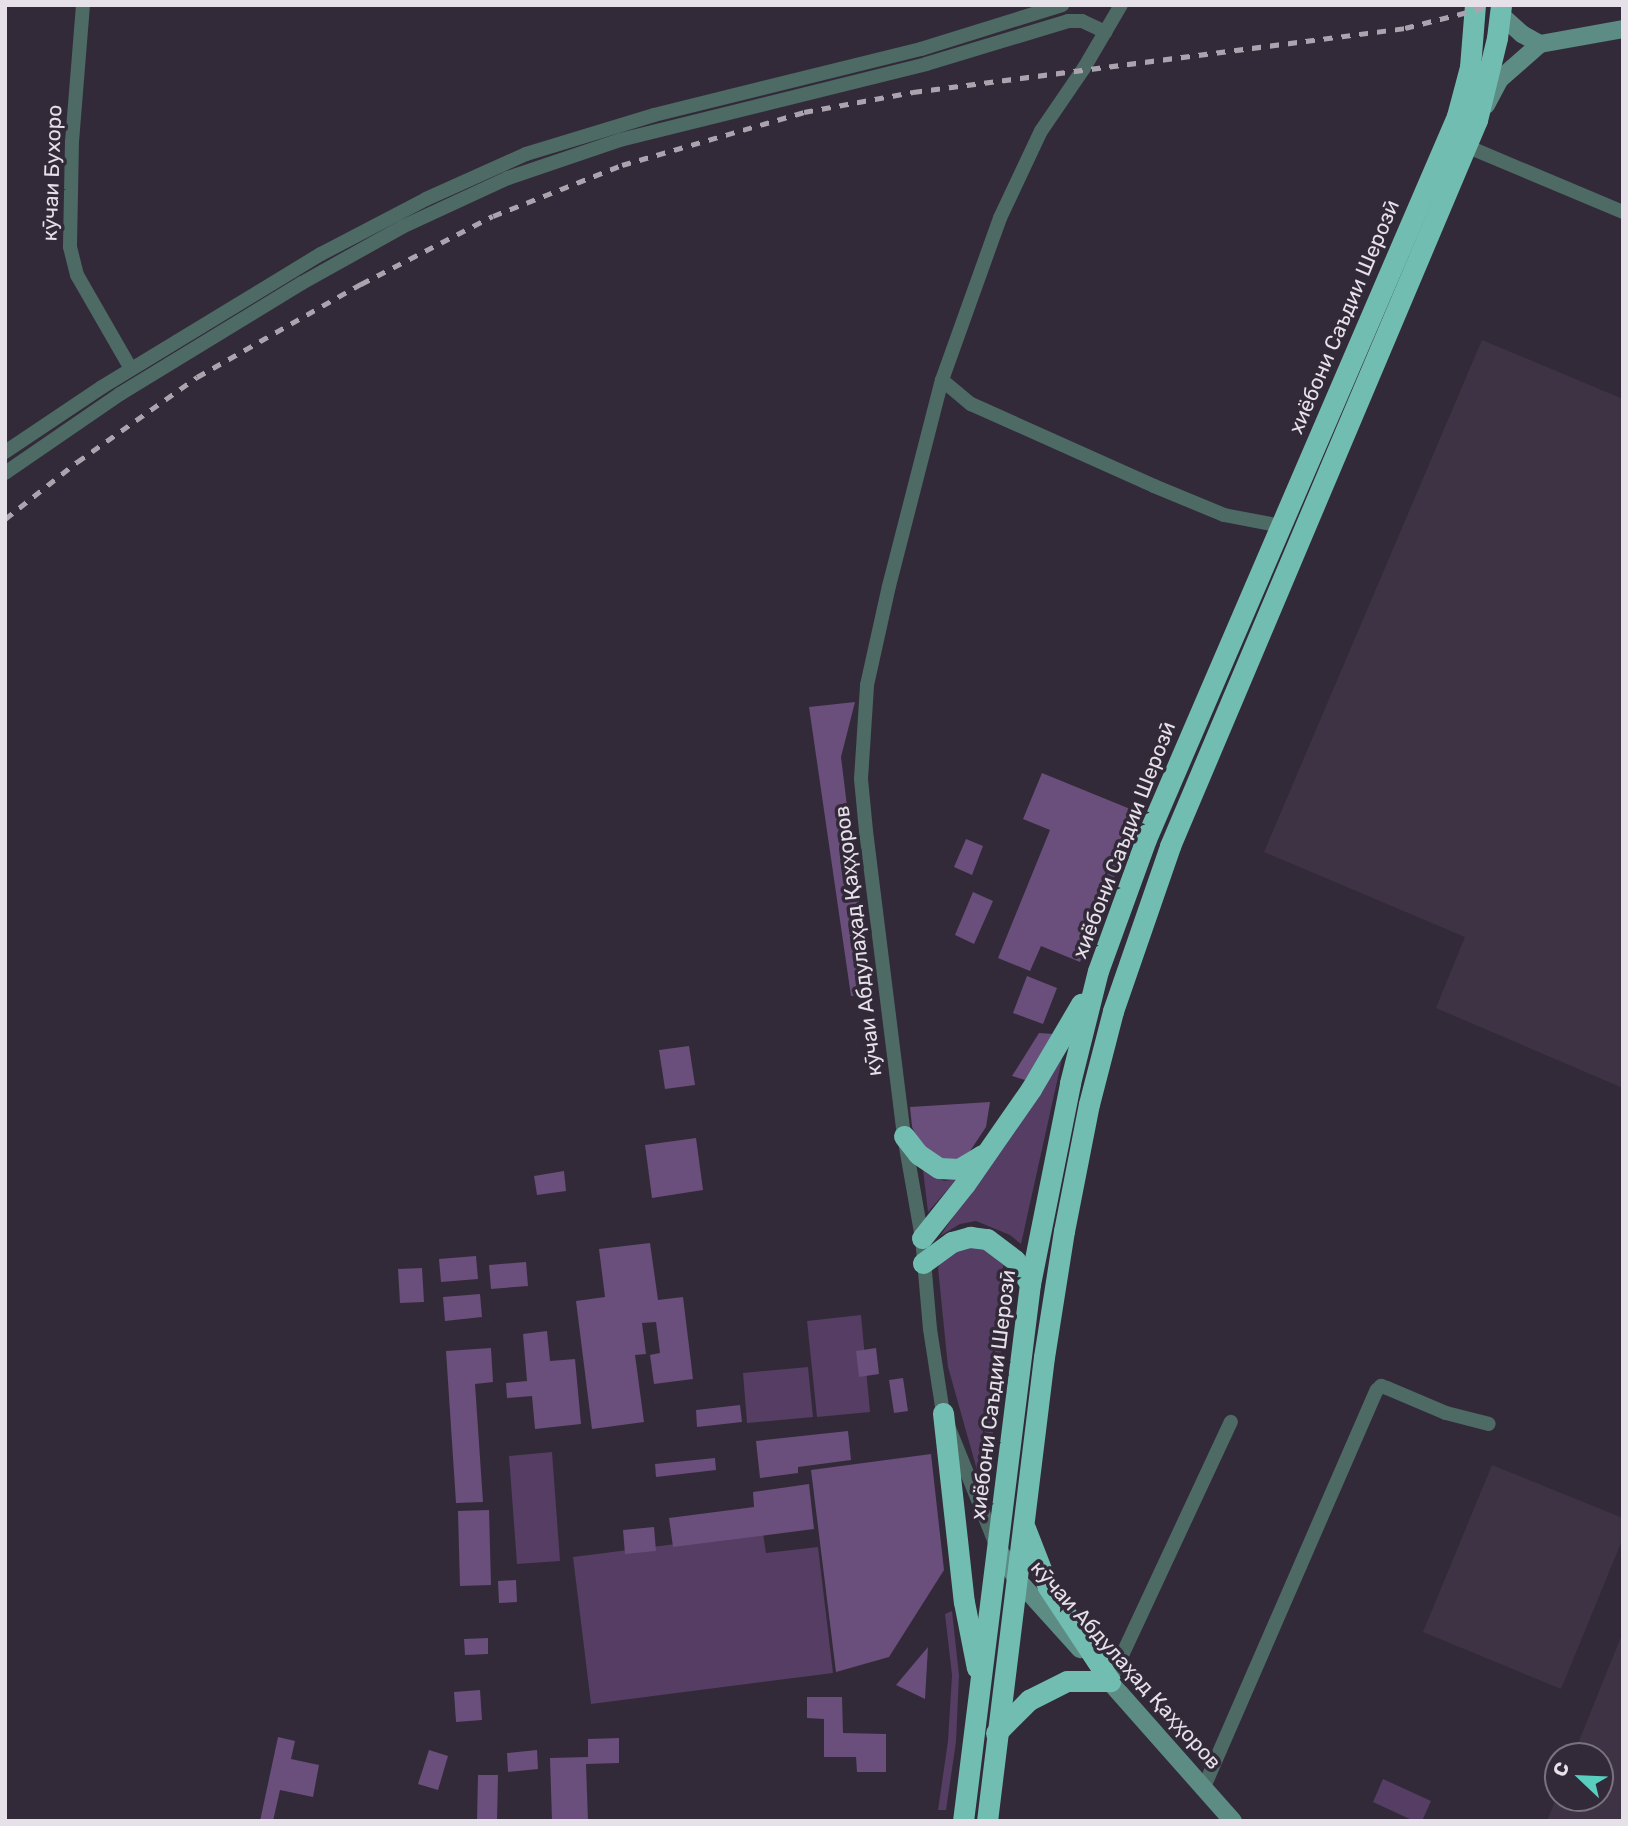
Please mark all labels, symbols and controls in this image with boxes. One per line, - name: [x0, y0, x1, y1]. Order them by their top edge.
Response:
- street label: кӯчаи Бухоро: [37, 104, 67, 242]
- street label: хиёбони Саъдии Шерозӣ: [1283, 196, 1405, 438]
- street label: хиёбони Саъдии Шерозӣ: [1067, 718, 1181, 962]
- street label: кӯчаи Абдулаҳад Қаҳҳоров: [829, 804, 887, 1078]
- street label: хиёбони Саъдии Шерозӣ: [965, 1269, 1021, 1521]
- street label: кӯчаи Абдулаҳад Қаҳҳоров: [1026, 1555, 1226, 1775]
- north arrow: [1544, 1742, 1614, 1812]
- text: С: [1548, 1759, 1574, 1780]

